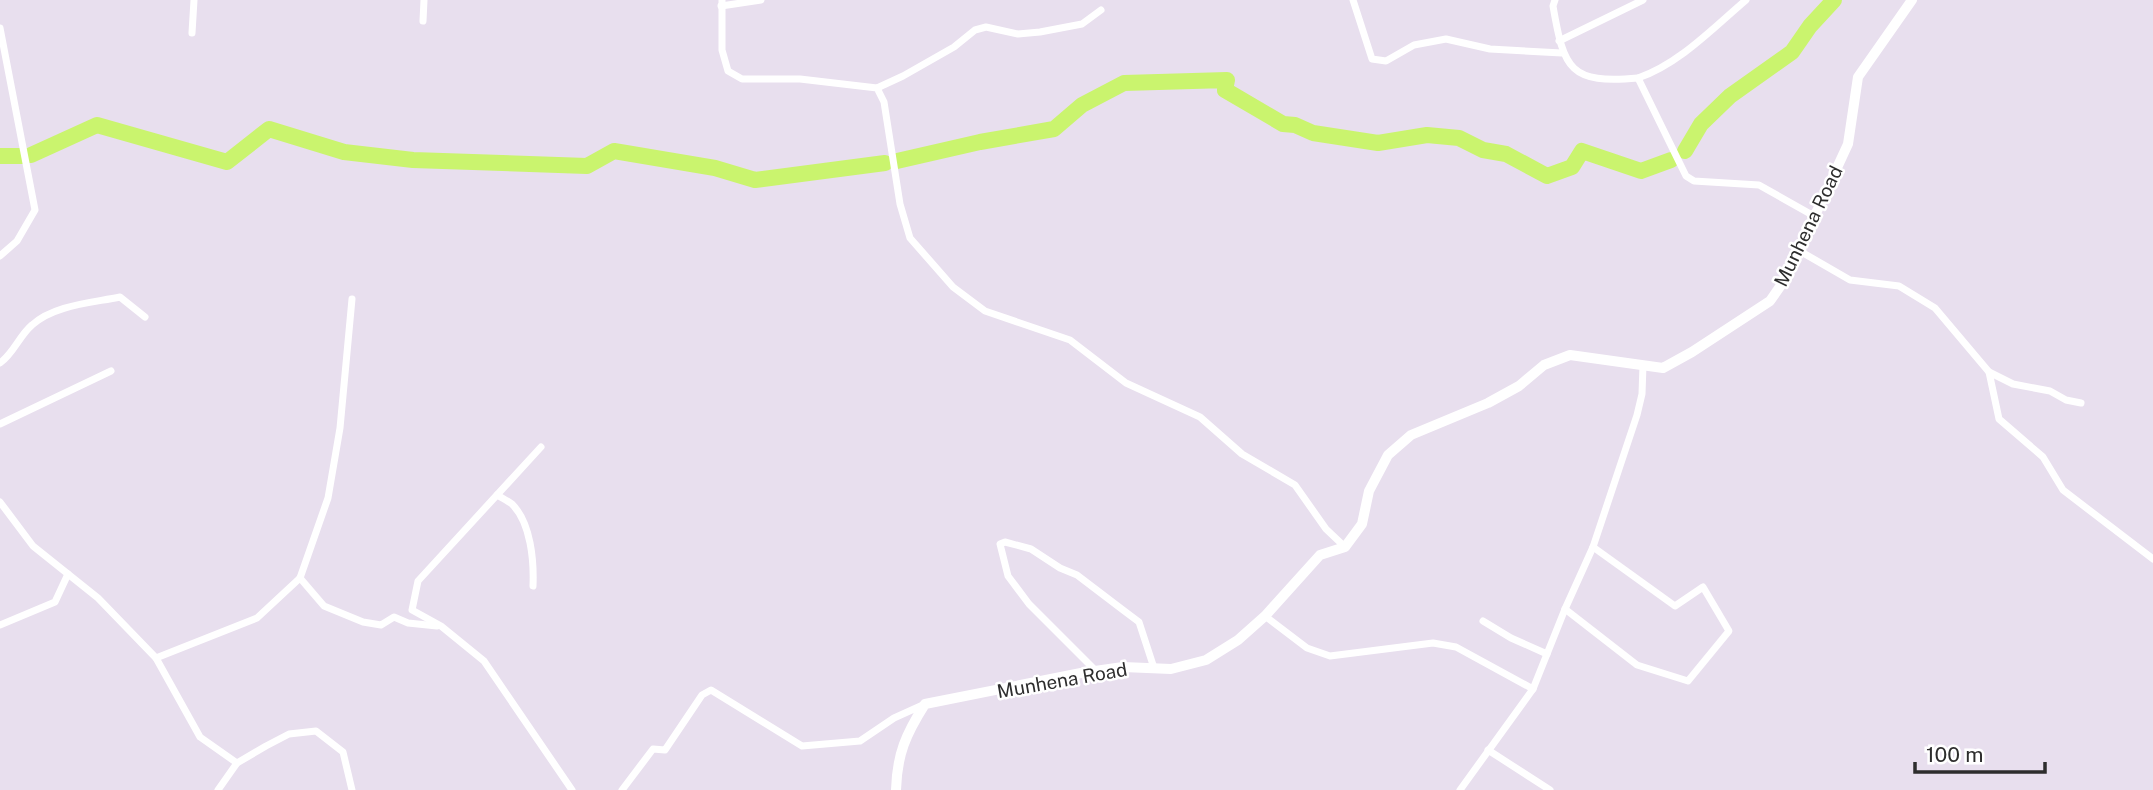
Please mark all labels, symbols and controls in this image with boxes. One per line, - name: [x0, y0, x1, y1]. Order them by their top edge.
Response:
- street label: Munhena Road: [1769, 162, 1847, 290]
- street label: Munhena Road: [995, 658, 1129, 702]
- scale bar: [1915, 730, 2044, 774]
- text: 100 m: [1926, 742, 1983, 767]

